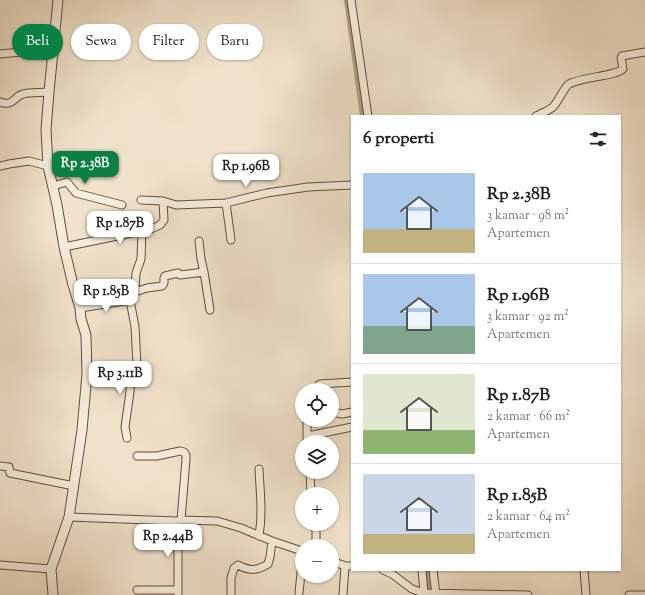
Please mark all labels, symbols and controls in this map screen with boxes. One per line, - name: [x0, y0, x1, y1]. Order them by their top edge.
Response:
- chip: Beli: [12, 24, 63, 60]
- chip: Sewa: [71, 24, 131, 60]
- chip: Filter: [139, 24, 199, 60]
- chip: Baru: [207, 24, 263, 60]
- text: 6 properti: [363, 127, 434, 151]
- icon: filters: [587, 128, 609, 150]
- pin: Rp 2.38B: [44, 151, 126, 185]
- pin: Rp 1.96B: [205, 154, 287, 188]
- text: Rp 2.38B: [61, 155, 109, 173]
- text: Rp 1.96B: [222, 158, 270, 176]
- text: Rp 2.38B: [487, 183, 550, 207]
- icon: home: [395, 189, 443, 237]
- text: 3 kamar · 98 m²: [487, 207, 569, 225]
- pin: Rp 1.87B: [79, 211, 161, 245]
- text: Rp 1.87B: [96, 215, 144, 233]
- text: Apartemen: [487, 225, 550, 243]
- pin: Rp 1.85B: [65, 279, 147, 313]
- text: Rp 1.85B: [83, 283, 129, 301]
- text: Rp 1.96B: [487, 284, 549, 308]
- icon: home: [395, 290, 443, 338]
- text: 3 kamar · 92 m²: [487, 308, 569, 326]
- text: Apartemen: [487, 326, 550, 344]
- pin: Rp 3.11B: [79, 361, 161, 395]
- text: Rp 3.11B: [98, 365, 142, 383]
- map controls: [295, 383, 339, 583]
- button: locate: [295, 383, 339, 427]
- text: Rp 1.87B: [487, 384, 550, 408]
- icon: home: [395, 390, 443, 438]
- text: 2 kamar · 66 m²: [487, 408, 570, 426]
- text: Apartemen: [487, 426, 550, 444]
- button: layers: [295, 435, 339, 479]
- text: Rp 1.85B: [487, 484, 547, 508]
- button: +: [295, 487, 339, 531]
- icon: home: [395, 490, 443, 538]
- text: 2 kamar · 64 m²: [487, 508, 570, 526]
- pin: Rp 2.44B: [127, 524, 209, 558]
- text: Apartemen: [487, 526, 550, 544]
- text: Rp 2.44B: [143, 528, 193, 546]
- button: −: [295, 539, 339, 583]

